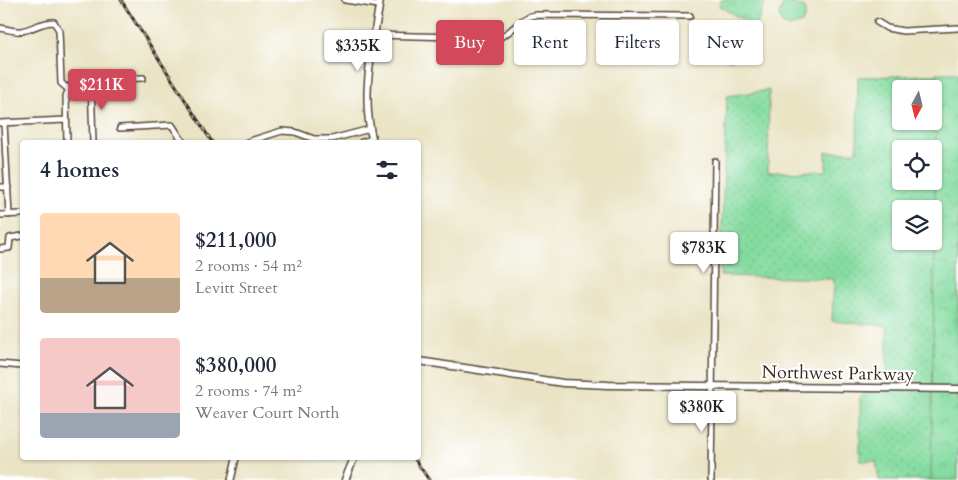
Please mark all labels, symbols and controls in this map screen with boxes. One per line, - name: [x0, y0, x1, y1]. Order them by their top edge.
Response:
- chip: Buy: [436, 20, 504, 65]
- chip: Rent: [514, 20, 586, 65]
- chip: Filters: [596, 20, 679, 65]
- chip: New: [689, 20, 763, 65]
- pin: $335K: [323, 30, 393, 72]
- text: $335K: [335, 35, 381, 57]
- pin: $211K: [67, 68, 137, 111]
- text: $211K: [79, 74, 125, 96]
- north arrow: [892, 80, 942, 130]
- map controls: [892, 80, 942, 250]
- button: locate: [892, 140, 942, 190]
- text: 4 homes: [40, 156, 119, 185]
- icon: filters: [373, 156, 401, 184]
- button: layers: [892, 200, 942, 250]
- text: $211,000: [195, 226, 276, 255]
- pin: $783K: [669, 232, 739, 274]
- icon: home: [80, 233, 140, 293]
- text: $783K: [681, 237, 727, 259]
- text: 2 rooms · 54 m²: [195, 255, 302, 277]
- text: Levitt Street: [195, 277, 277, 299]
- text: $380,000: [195, 351, 276, 380]
- icon: home: [80, 358, 140, 418]
- street label: Northwest Parkway: [761, 360, 915, 387]
- text: 2 rooms · 74 m²: [195, 380, 302, 402]
- pin: $380K: [667, 390, 737, 433]
- text: $380K: [679, 396, 725, 418]
- text: Weaver Court North: [195, 402, 339, 424]

